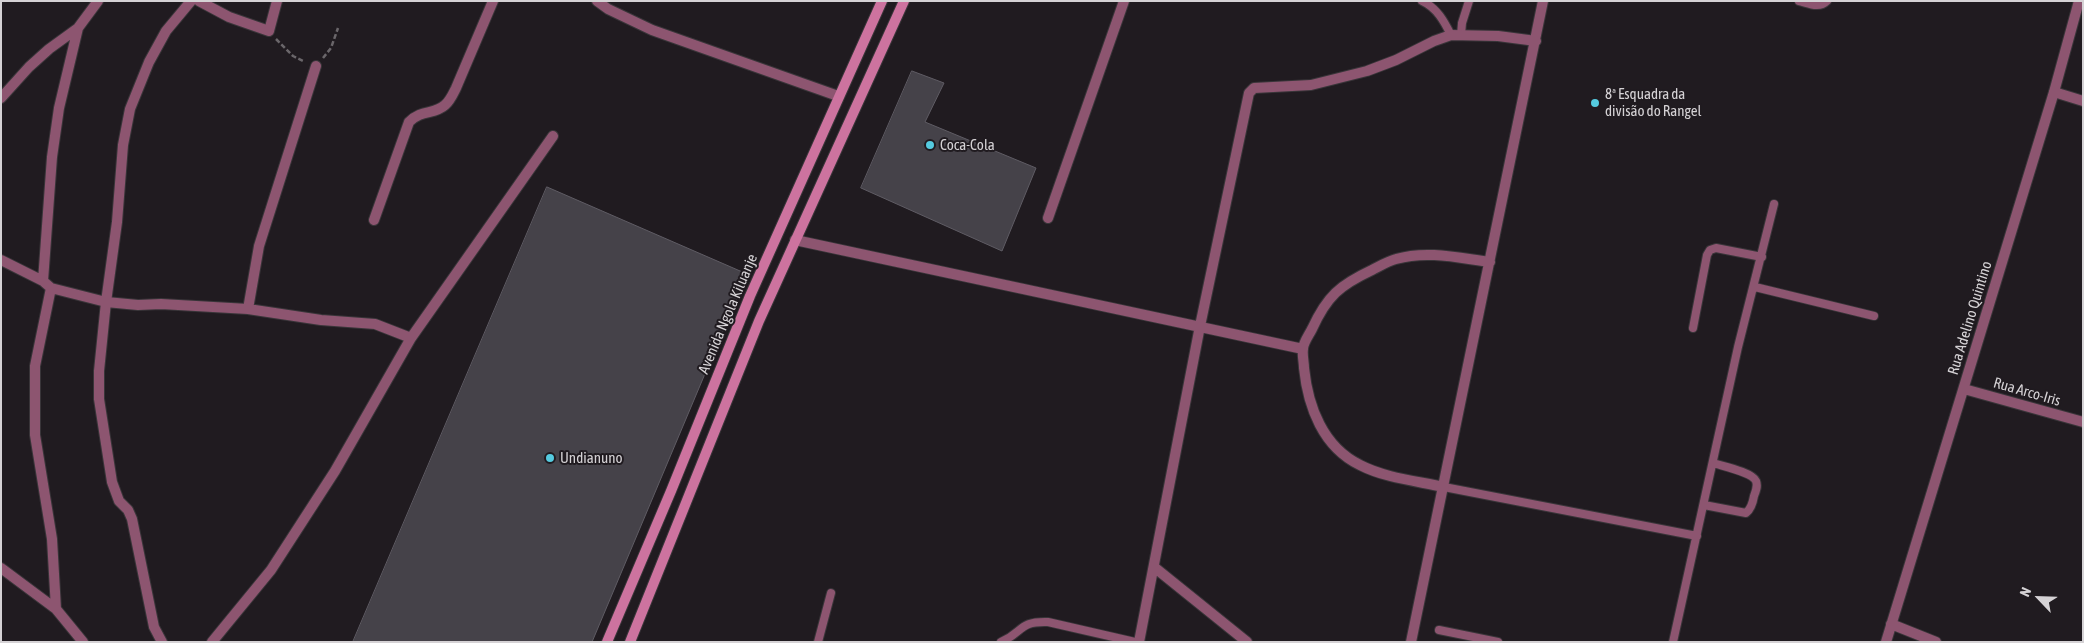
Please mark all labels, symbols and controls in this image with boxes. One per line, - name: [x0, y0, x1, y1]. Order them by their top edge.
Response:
- place label: 8ª Esquadra da divisão do Rangel: [1605, 85, 1701, 120]
- marker: 8ª Esquadra da divisão do Rangel: [1589, 97, 1601, 109]
- place label: Coca-Cola: [940, 136, 995, 154]
- marker: Coca-Cola: [924, 139, 936, 151]
- street label: Avenida Ngola Kiluanje: [695, 251, 761, 377]
- street label: Rua Adelino Quintino: [1944, 259, 1996, 377]
- street label: Rua Arco-Iris: [1991, 374, 2063, 410]
- place label: Undianuno: [560, 449, 623, 467]
- marker: Undianuno: [544, 452, 556, 464]
- north arrow: [2014, 573, 2064, 623]
- text: N: [2016, 585, 2034, 599]

